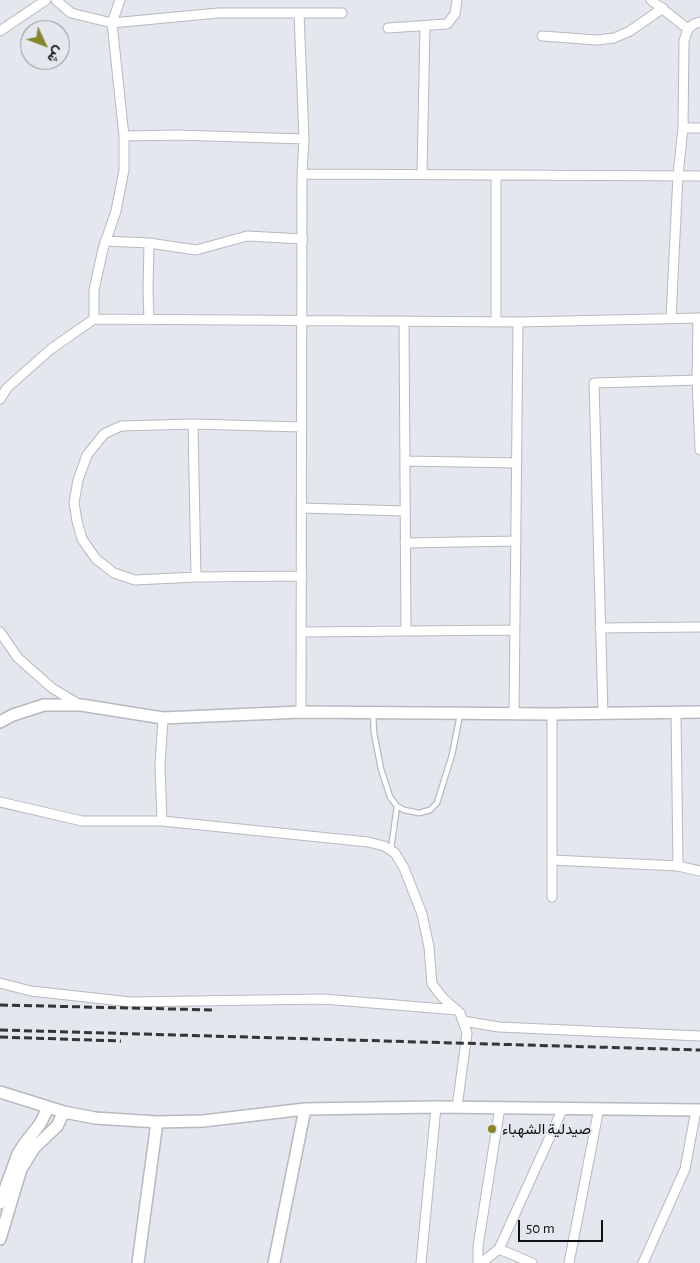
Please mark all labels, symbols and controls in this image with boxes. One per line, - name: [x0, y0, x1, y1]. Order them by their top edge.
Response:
- north arrow: [20, 20, 70, 70]
- text: ش: [44, 44, 66, 65]
- place label: صيدلية الشهباء: [502, 1120, 591, 1138]
- marker: صيدلية الشهباء: [486, 1123, 498, 1135]
- scale bar: [520, 1210, 605, 1242]
- text: 50 m: [526, 1221, 555, 1236]

